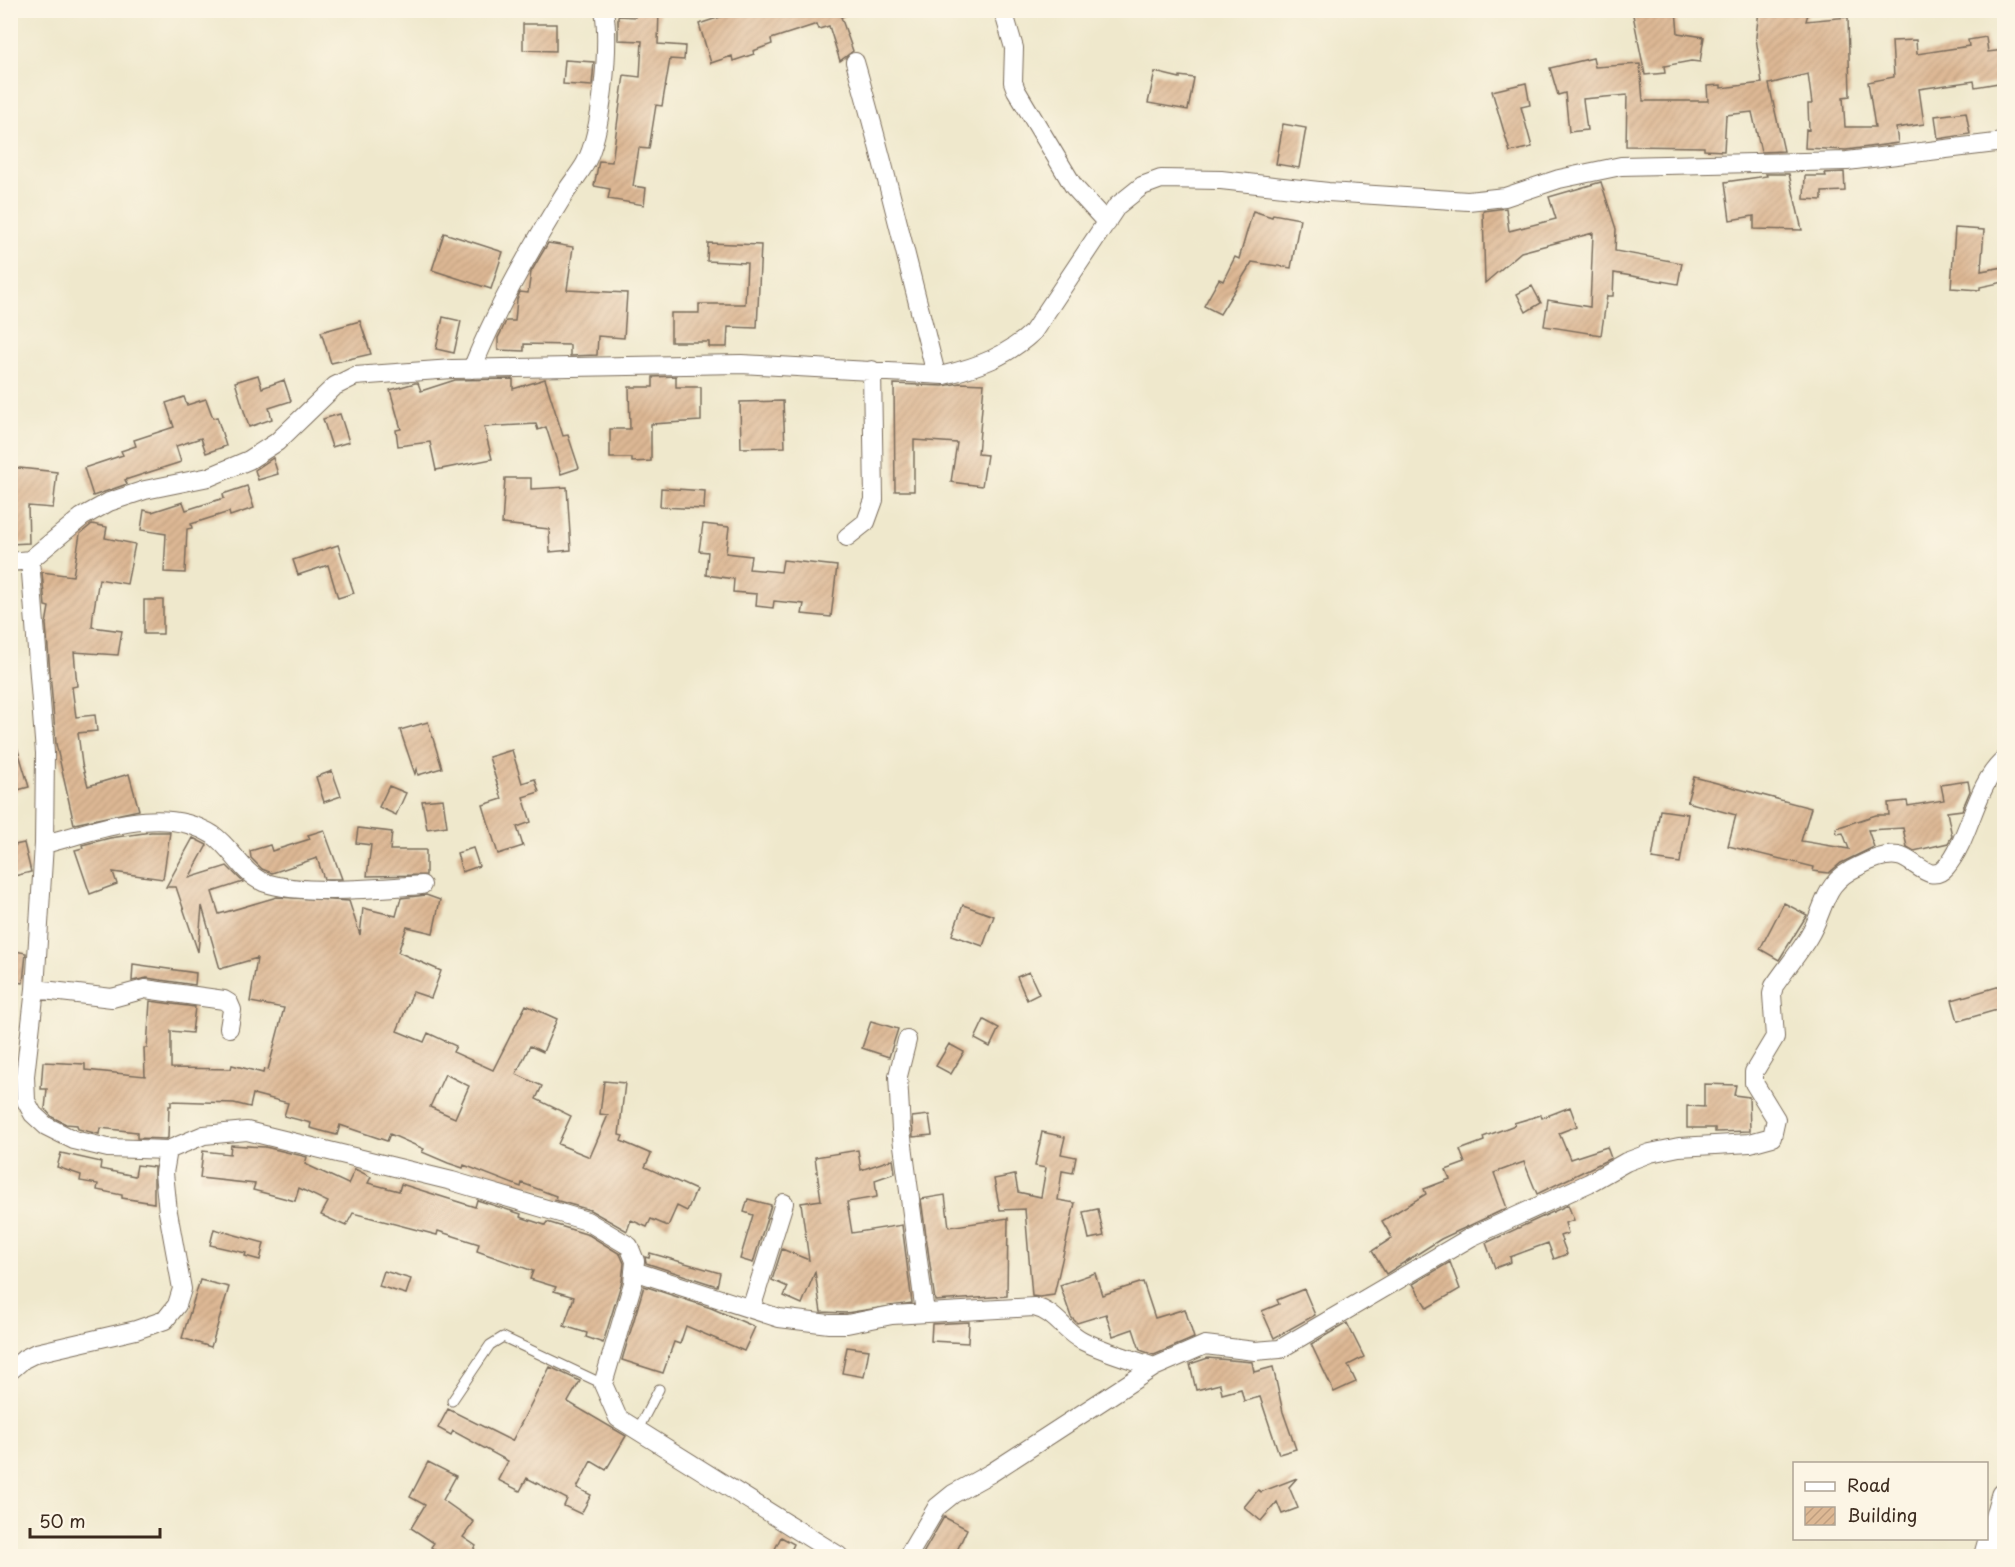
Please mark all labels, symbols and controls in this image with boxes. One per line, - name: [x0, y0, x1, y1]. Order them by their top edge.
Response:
- legend: [1793, 1462, 1988, 1540]
- text: Road: [1847, 1471, 1891, 1498]
- scale bar: [30, 1501, 160, 1539]
- text: Building: [1847, 1501, 1917, 1528]
- text: 50 m: [39, 1507, 86, 1534]

